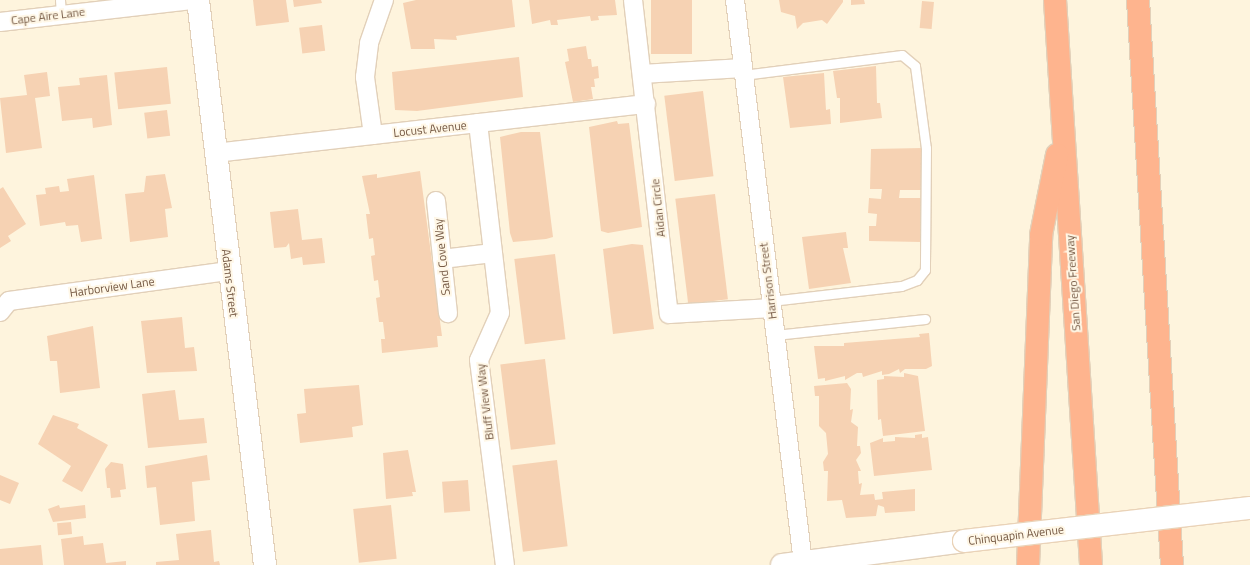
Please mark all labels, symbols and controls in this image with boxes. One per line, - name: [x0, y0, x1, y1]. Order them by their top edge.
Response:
- street label: Cape Aire Lane: [10, 4, 86, 28]
- street label: Locust Avenue: [393, 118, 467, 140]
- street label: Aidan Circle: [648, 178, 668, 238]
- street label: Sand Cove Way: [431, 218, 453, 296]
- street label: San Diego Freeway: [1062, 235, 1084, 331]
- street label: Harrison Street: [756, 242, 780, 320]
- street label: Adams Street: [219, 248, 241, 318]
- street label: Harborview Lane: [69, 274, 155, 300]
- street label: Bluff View Way: [473, 363, 497, 441]
- street label: Chinquapin Avenue: [967, 522, 1065, 548]

